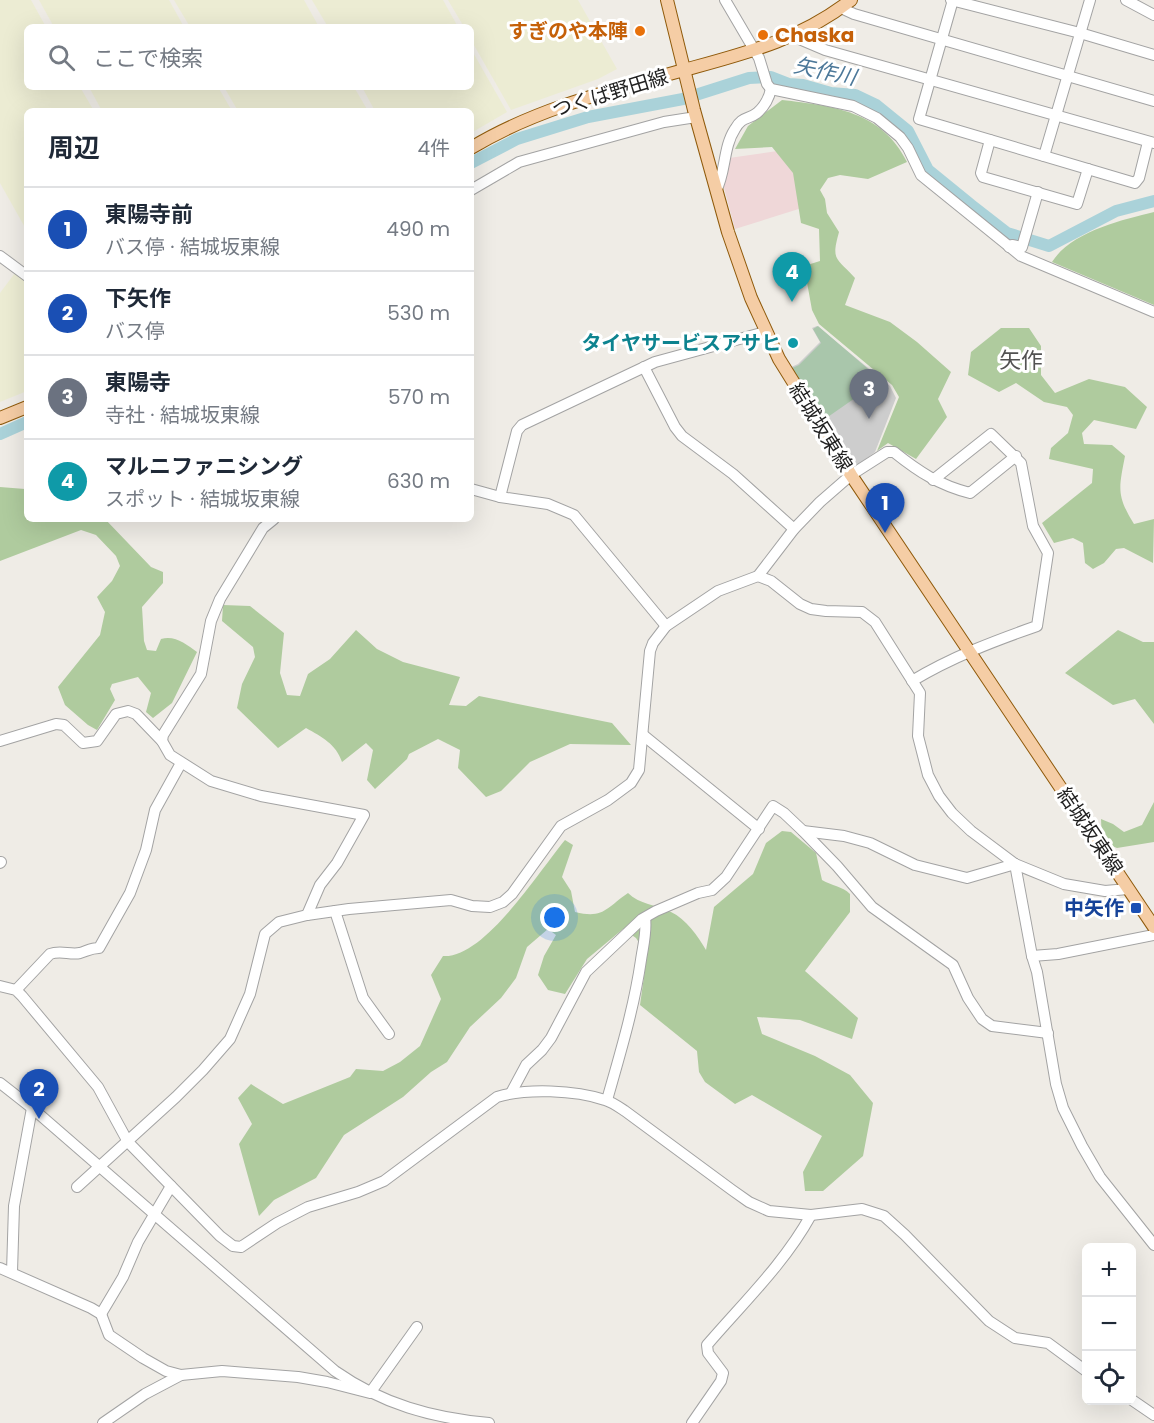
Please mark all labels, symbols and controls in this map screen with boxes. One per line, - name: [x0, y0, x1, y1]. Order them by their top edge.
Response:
- place label: すぎのや本陣: [508, 17, 628, 45]
- place label: Chaska: [775, 21, 854, 49]
- search box: [24, 24, 474, 90]
- marker: すぎのや本陣: [633, 24, 647, 38]
- marker: Chaska: [756, 28, 770, 42]
- icon: search: [45, 41, 78, 74]
- text: ここで検索: [93, 43, 203, 74]
- water label: 矢作川: [791, 50, 861, 92]
- street label: つくば野田線: [549, 62, 671, 124]
- text: 周辺: [48, 130, 100, 166]
- text: 4件: [417, 134, 450, 162]
- text: 東陽寺前: [105, 199, 193, 230]
- text: 1: [64, 215, 71, 243]
- text: 490 m: [386, 215, 450, 243]
- text: バス停 · 結城坂東線: [105, 233, 280, 261]
- pin: 4: [772, 252, 812, 302]
- text: 下矢作: [105, 283, 171, 314]
- text: 2: [62, 299, 73, 327]
- text: 530 m: [387, 299, 450, 327]
- text: バス停: [105, 317, 165, 345]
- place label: タイヤサービスアサヒ: [582, 329, 781, 357]
- marker: タイヤサービスアサヒ: [786, 336, 800, 350]
- district label: 矢作: [999, 345, 1043, 376]
- text: 東陽寺: [105, 367, 171, 398]
- pin: 3: [850, 370, 888, 419]
- street label: 結城坂東線: [783, 377, 859, 477]
- text: 3: [61, 383, 74, 411]
- text: 570 m: [388, 383, 450, 411]
- text: 寺社 · 結城坂東線: [105, 401, 260, 429]
- text: マルニファニシング: [105, 451, 303, 482]
- text: 4: [61, 467, 74, 495]
- text: 630 m: [387, 467, 450, 495]
- pin: 1: [866, 484, 904, 533]
- text: スポット · 結城坂東線: [105, 485, 300, 513]
- street label: 結城坂東線: [1050, 782, 1130, 880]
- place label: 中矢作: [1064, 894, 1124, 922]
- marker: 中矢作: [1129, 901, 1143, 915]
- your location: [540, 903, 569, 932]
- pin: 2: [20, 1070, 58, 1119]
- map controls: [1082, 1243, 1136, 1405]
- button: +: [1082, 1243, 1136, 1297]
- button: −: [1082, 1297, 1136, 1351]
- button: locate: [1082, 1351, 1136, 1405]

